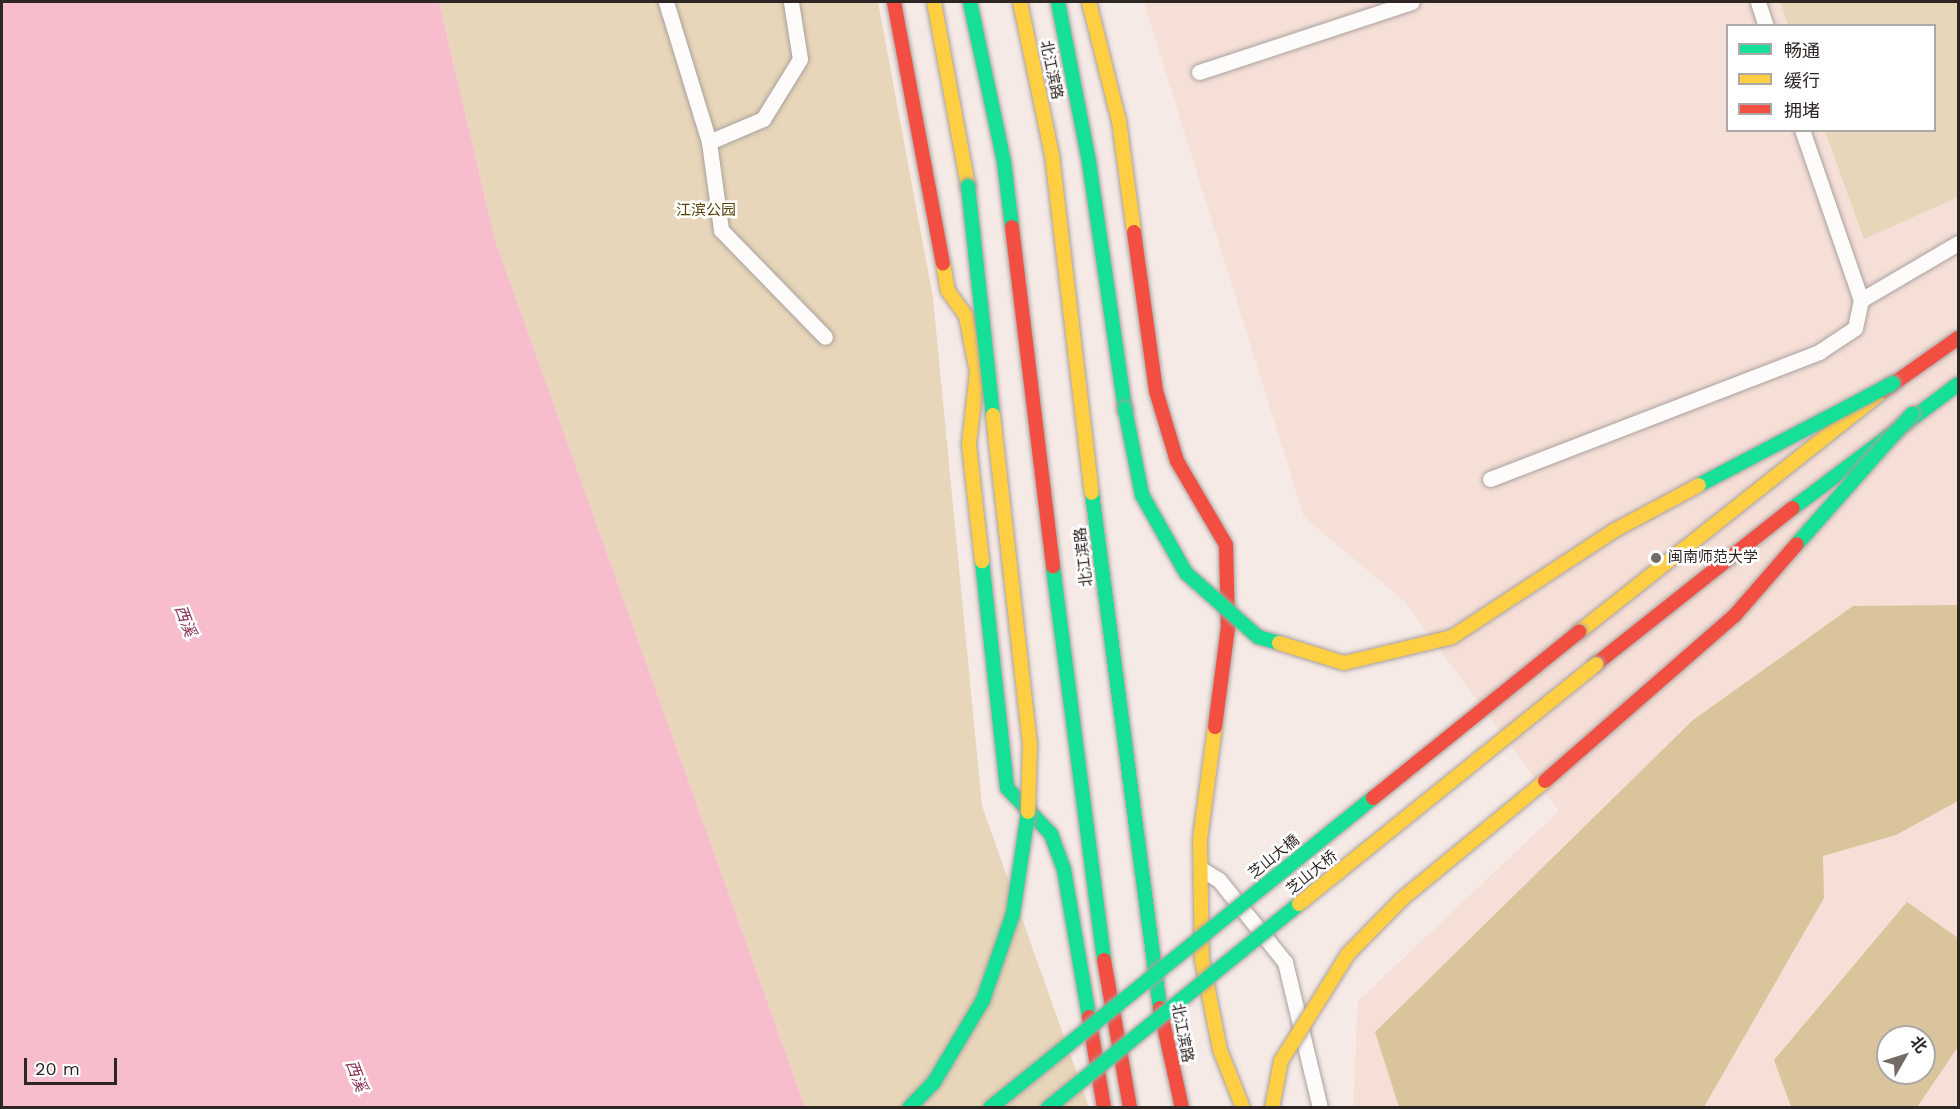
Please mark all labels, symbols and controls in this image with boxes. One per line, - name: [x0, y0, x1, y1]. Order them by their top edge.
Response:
- legend: [1726, 24, 1936, 132]
- street label: 北江滨路: [1036, 39, 1066, 101]
- text: 畅通: [1784, 40, 1820, 61]
- text: 缓行: [1784, 70, 1820, 91]
- text: 拥堵: [1784, 100, 1820, 121]
- park label: 江滨公园: [676, 202, 736, 220]
- street label: 北江滨路: [1071, 526, 1097, 588]
- place label: 闽南师范大学: [1668, 549, 1758, 567]
- marker: 闽南师范大学: [1649, 551, 1663, 565]
- water label: 西溪: [170, 603, 200, 639]
- street label: 芝山大橋: [1245, 831, 1303, 883]
- street label: 芝山大桥: [1283, 847, 1341, 899]
- street label: 北江滨路: [1167, 1002, 1197, 1064]
- north arrow: [1876, 1025, 1936, 1085]
- text: 北: [1906, 1032, 1931, 1057]
- scale bar: [27, 1046, 120, 1084]
- text: 20 m: [35, 1058, 80, 1079]
- water label: 西溪: [341, 1058, 371, 1094]

